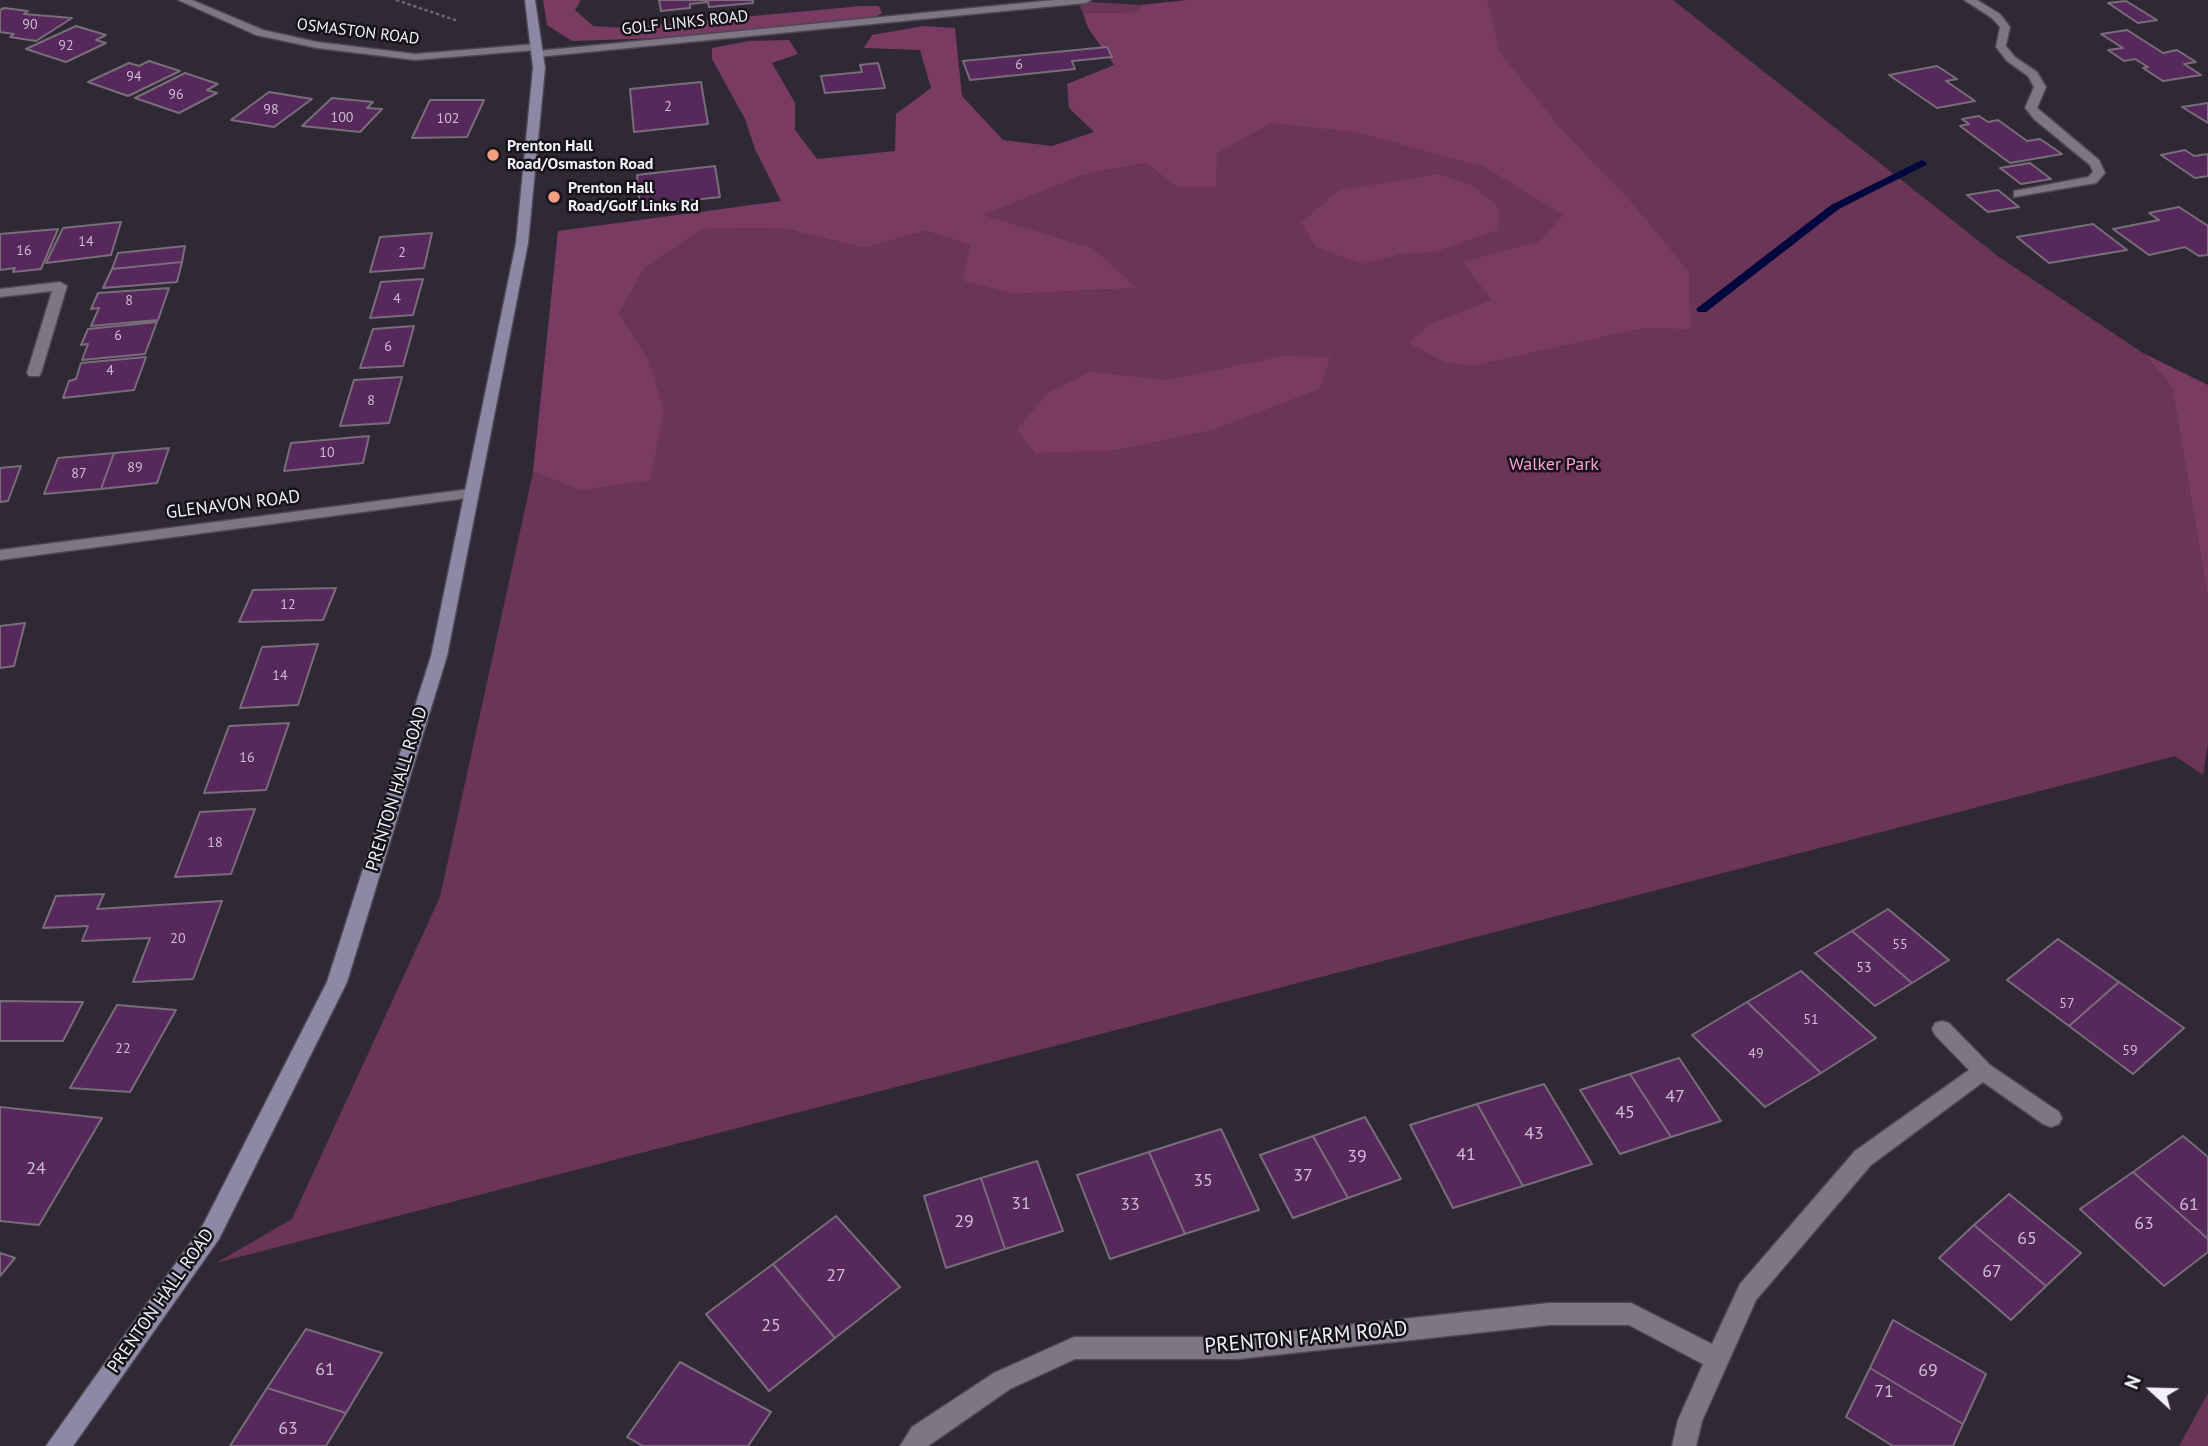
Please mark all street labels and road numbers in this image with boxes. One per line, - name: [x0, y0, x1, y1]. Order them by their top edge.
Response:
- street label: GOLF LINKS ROAD: [621, 7, 749, 39]
- street label: OSMASTON ROAD: [296, 15, 420, 49]
- street label: GLENAVON ROAD: [165, 486, 301, 524]
- street label: PRENTON HALL ROAD: [362, 704, 432, 874]
- street label: PRENTON HALL ROAD: [103, 1225, 219, 1377]
- street label: PRENTON FARM ROAD: [1203, 1317, 1409, 1359]

